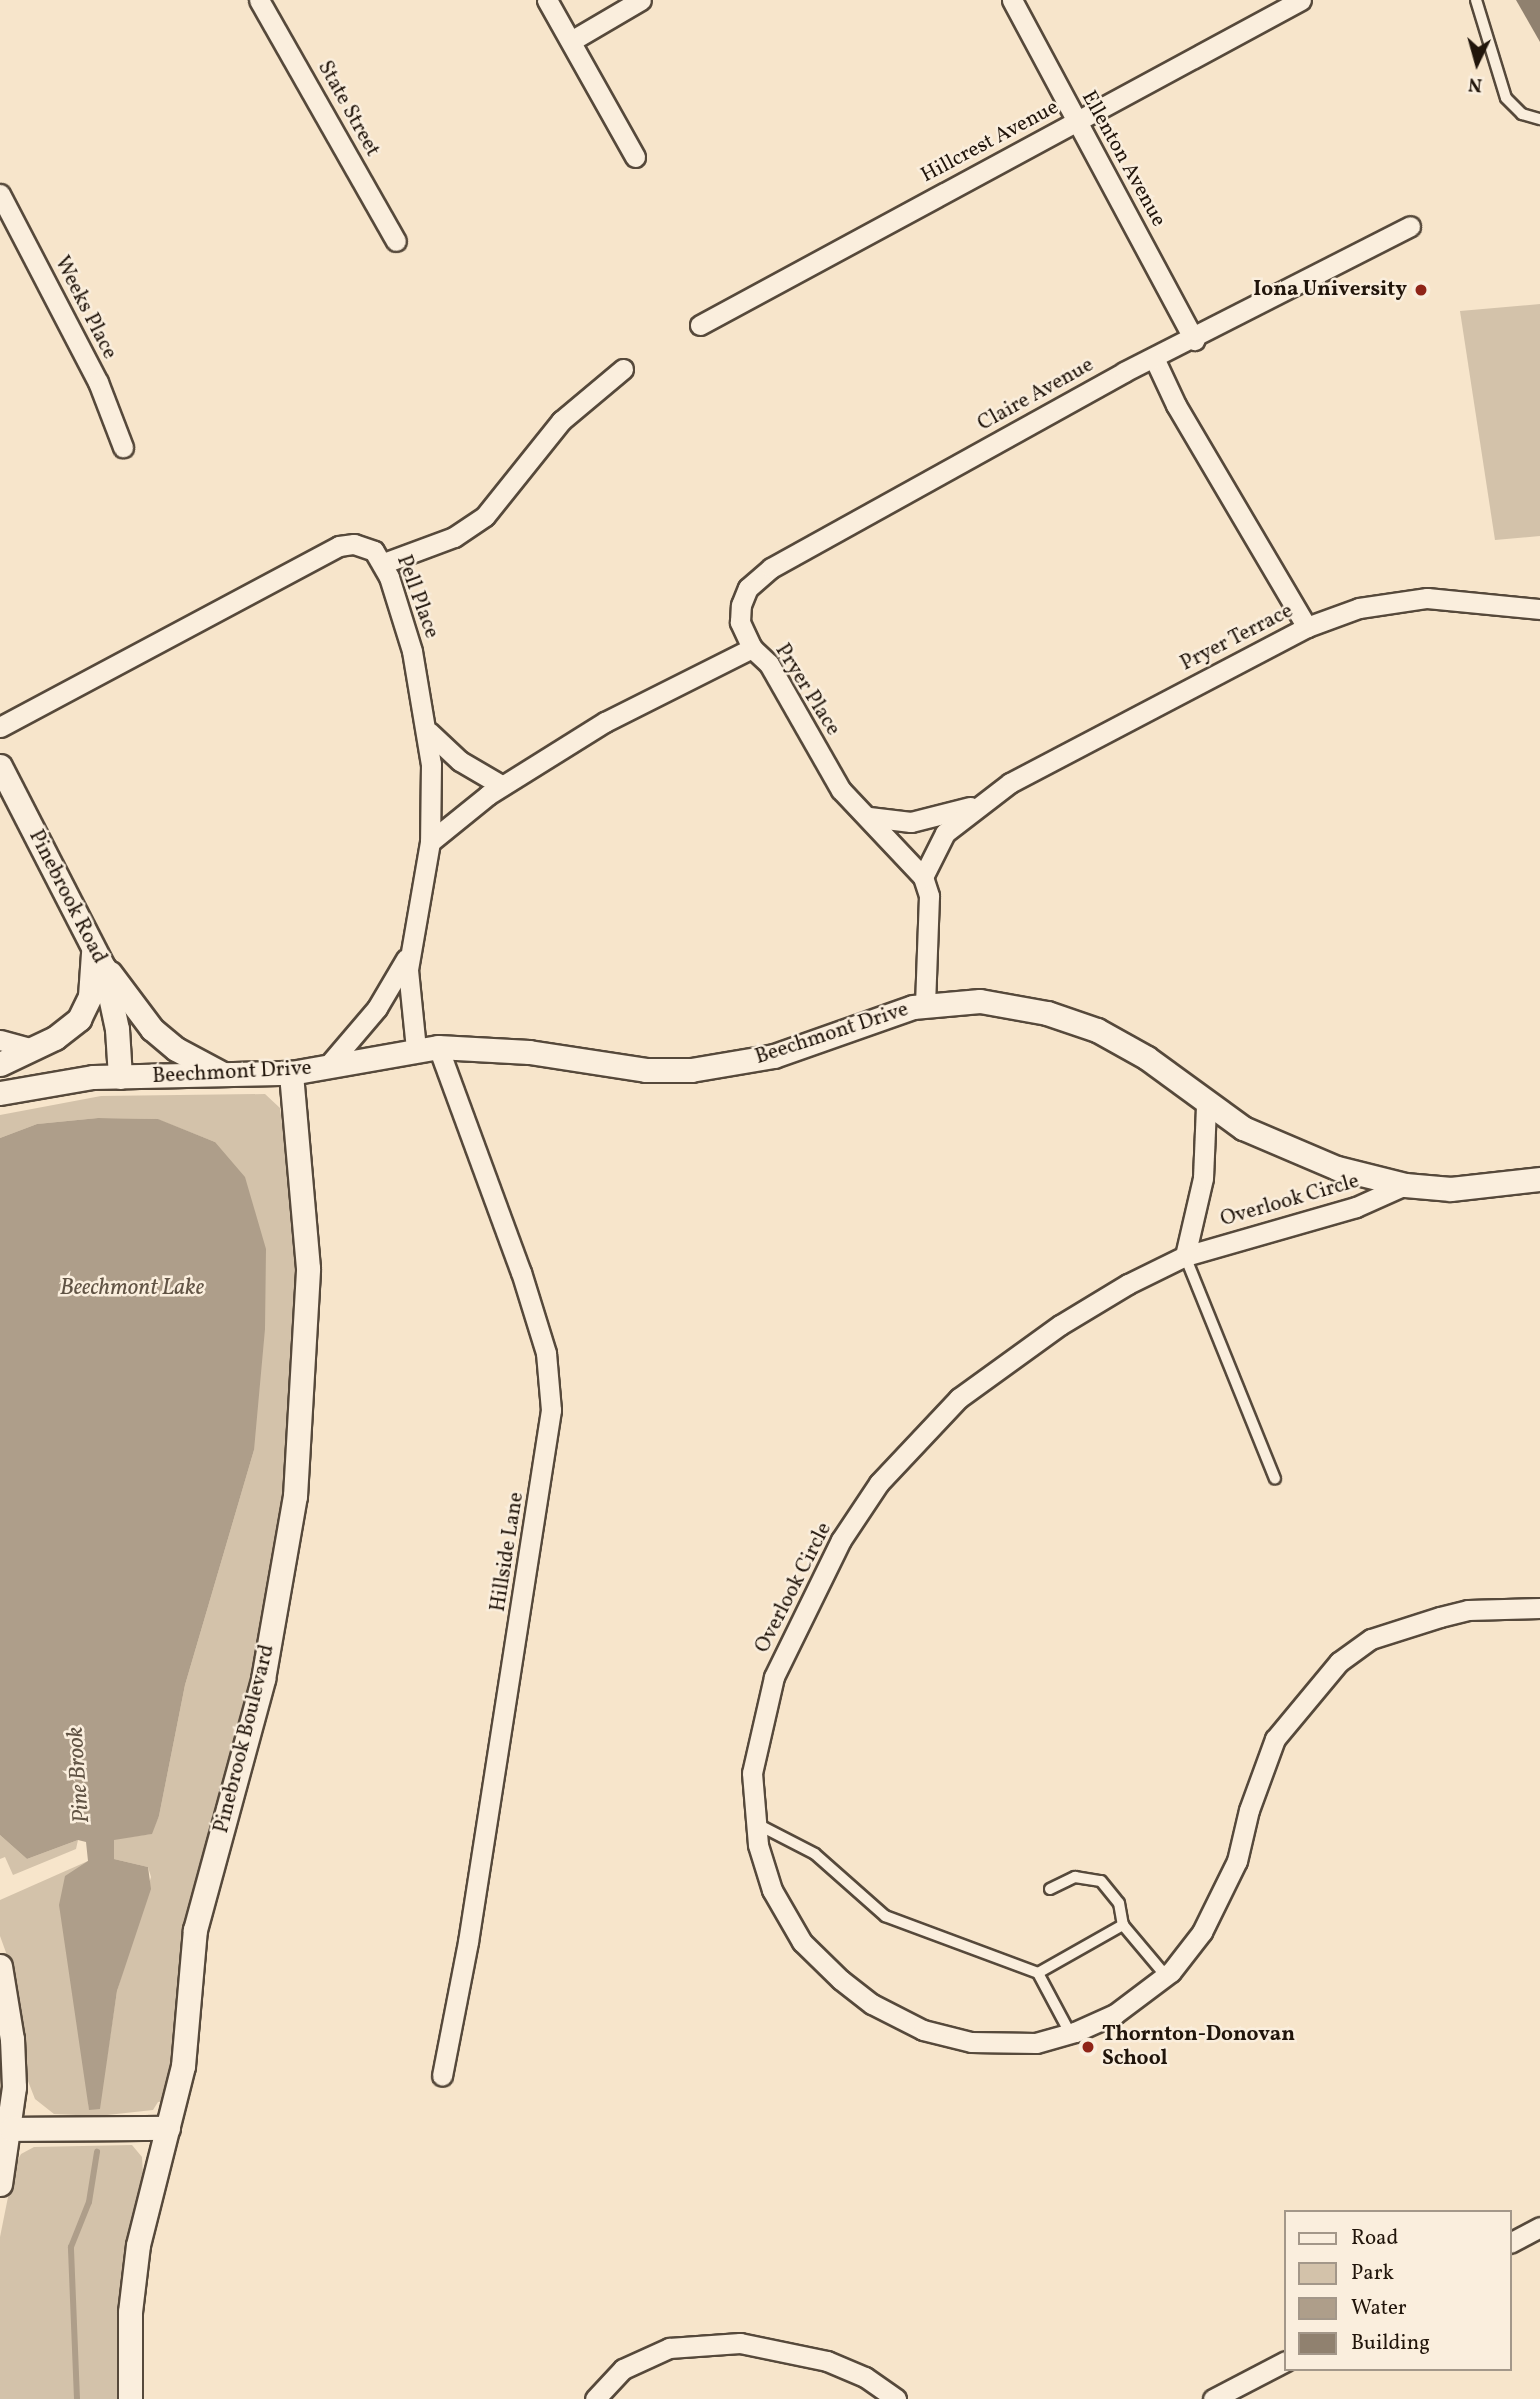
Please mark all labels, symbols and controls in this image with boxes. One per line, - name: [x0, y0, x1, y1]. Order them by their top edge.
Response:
- north arrow: [1442, 28, 1512, 98]
- street label: State Street: [311, 57, 385, 161]
- text: N: [1467, 70, 1483, 97]
- street label: Ellenton Avenue: [1075, 87, 1171, 231]
- street label: Hillcrest Avenue: [917, 95, 1063, 189]
- street label: Weeks Place: [48, 252, 122, 364]
- place label: Iona University: [1253, 277, 1407, 303]
- marker: Iona University: [1413, 282, 1429, 298]
- street label: Claire Avenue: [974, 353, 1098, 437]
- street label: Pell Place: [390, 552, 444, 642]
- street label: Pryer Terrace: [1176, 599, 1298, 677]
- street label: Pryer Place: [769, 639, 845, 741]
- street label: Pinebrook Road: [23, 826, 111, 968]
- street label: Beechmont Drive: [752, 997, 912, 1071]
- street label: Beechmont Drive: [152, 1056, 312, 1090]
- street label: Overlook Circle: [1218, 1169, 1362, 1233]
- water label: Beechmont Lake: [60, 1274, 204, 1302]
- street label: Hillside Lane: [486, 1490, 530, 1614]
- street label: Overlook Circle: [750, 1519, 838, 1657]
- street label: Pinebrook Boulevard: [209, 1642, 281, 1836]
- water label: Pine Brook: [62, 1726, 96, 1824]
- place label: Thornton-Donovan School: [1102, 2022, 1295, 2072]
- marker: Thornton-Donovan School: [1080, 2039, 1096, 2055]
- legend: [1284, 2210, 1512, 2371]
- text: Road: [1351, 2224, 1398, 2253]
- text: Park: [1351, 2259, 1394, 2288]
- text: Water: [1351, 2294, 1407, 2323]
- text: Building: [1351, 2329, 1430, 2358]

